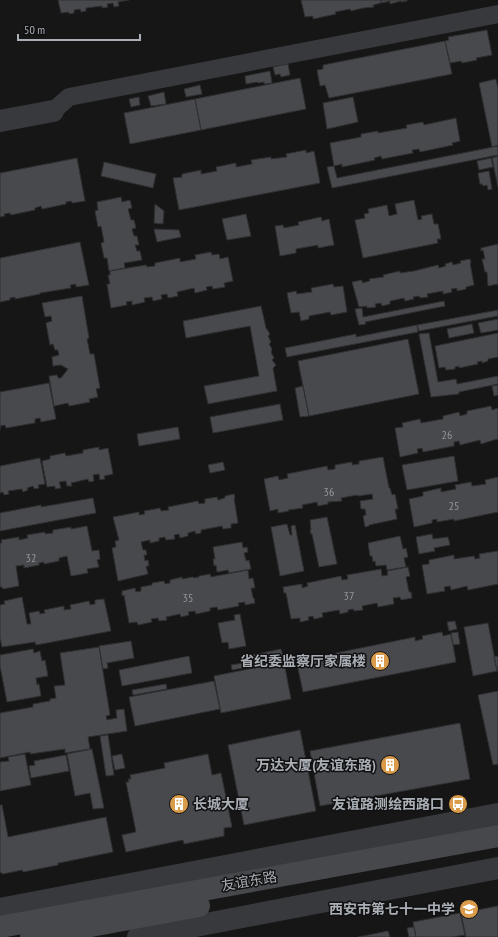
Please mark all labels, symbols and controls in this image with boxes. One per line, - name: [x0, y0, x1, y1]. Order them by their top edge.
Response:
- scale bar: [18, 16, 140, 42]
- text: 50 m: [24, 22, 45, 37]
- house number: 26: [442, 427, 452, 442]
- house number: 36: [324, 484, 334, 499]
- house number: 25: [449, 498, 459, 513]
- house number: 32: [26, 550, 36, 565]
- house number: 37: [344, 588, 354, 603]
- house number: 35: [183, 590, 193, 605]
- building icon: 省纪委监察厅家属楼: [369, 650, 391, 672]
- place label: 省纪委监察厅家属楼: [240, 652, 366, 670]
- building icon: 万达大厦(友谊东路): [379, 754, 401, 776]
- place label: 万达大厦(友谊东路): [256, 756, 376, 774]
- building icon: 长城大厦: [168, 793, 190, 815]
- bus stop icon: 友谊路测绘西路口: [447, 793, 469, 815]
- place label: 长城大厦: [193, 795, 249, 813]
- place label: 友谊路测绘西路口: [332, 795, 444, 813]
- street label: 友谊东路: [220, 867, 278, 895]
- school or university icon: 西安市第七十一中学: [458, 898, 480, 920]
- place label: 西安市第七十一中学: [329, 900, 455, 918]

